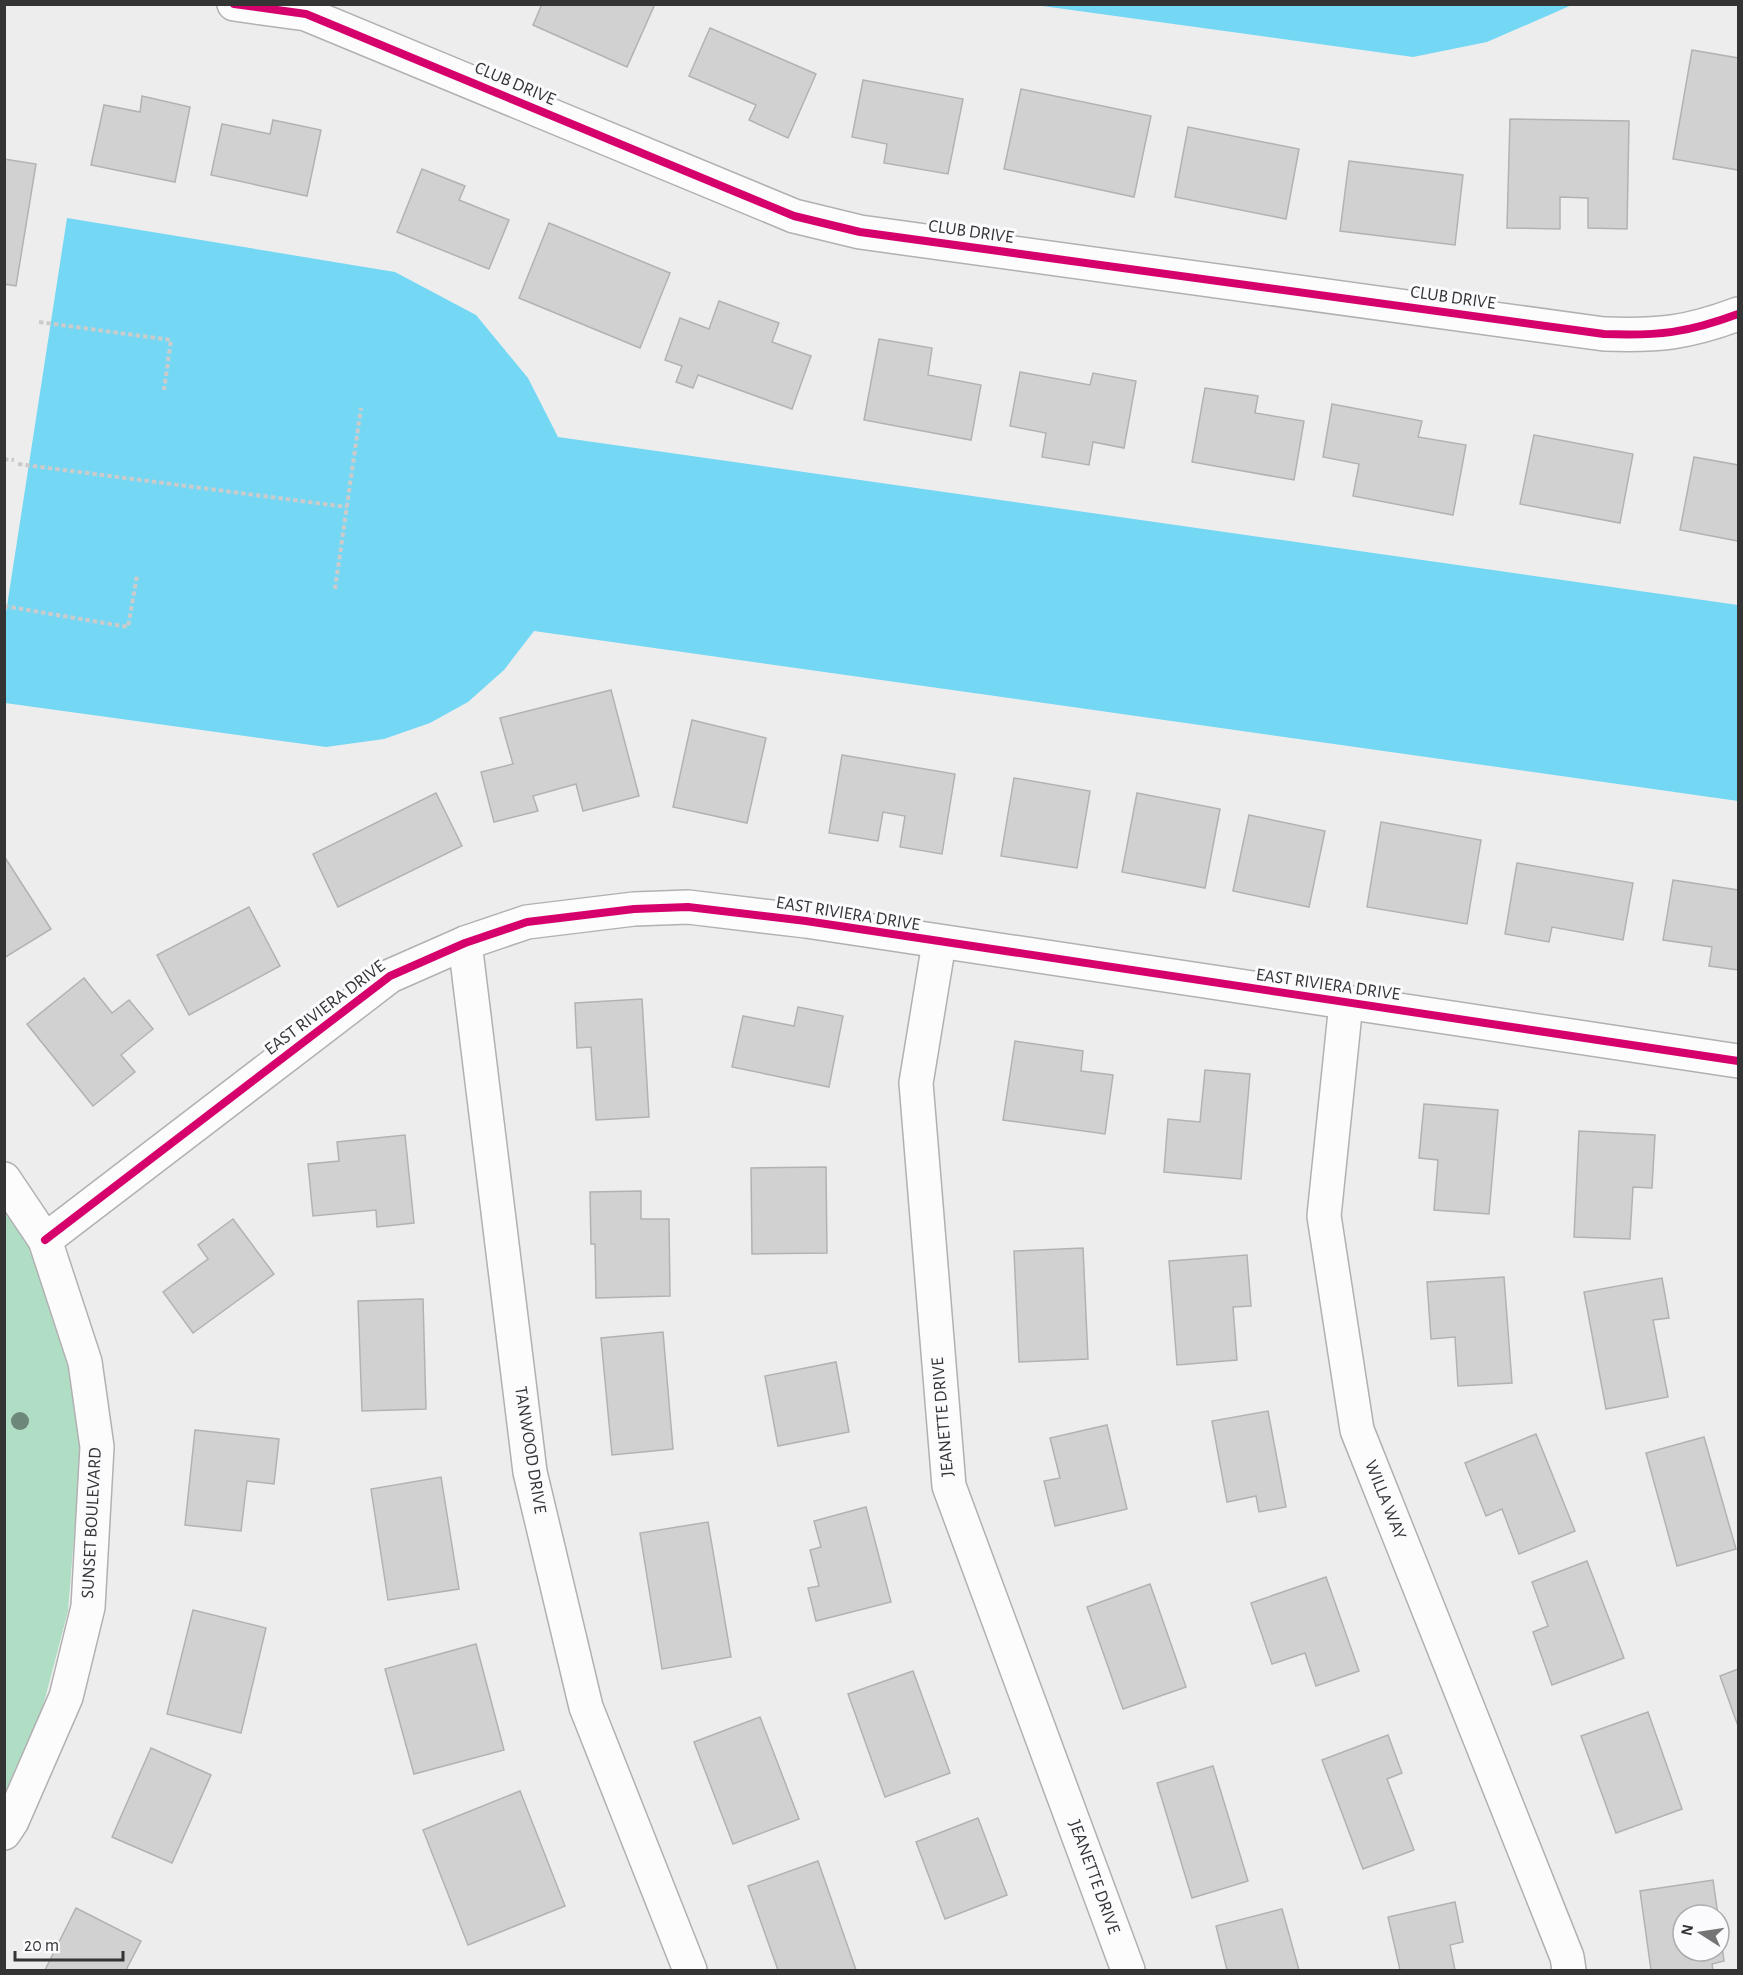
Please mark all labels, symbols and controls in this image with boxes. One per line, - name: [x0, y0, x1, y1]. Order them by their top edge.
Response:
- street label: CLUB DRIVE: [472, 59, 558, 109]
- street label: CLUB DRIVE: [927, 217, 1015, 247]
- street label: CLUB DRIVE: [1409, 283, 1497, 313]
- street label: EAST RIVIERA DRIVE: [775, 894, 922, 934]
- street label: EAST RIVIERA DRIVE: [261, 957, 389, 1059]
- street label: EAST RIVIERA DRIVE: [1255, 966, 1402, 1004]
- street label: JEANETTE DRIVE: [929, 1356, 957, 1478]
- street label: TANWOOD DRIVE: [511, 1385, 549, 1515]
- street label: SUNSET BOULEVARD: [79, 1447, 105, 1599]
- street label: WILLA WAY: [1361, 1458, 1409, 1543]
- street label: JEANETTE DRIVE: [1065, 1818, 1123, 1937]
- north arrow: [1671, 1903, 1731, 1963]
- text: N: [1678, 1923, 1696, 1937]
- scale bar: [15, 1924, 123, 1962]
- text: 20 m: [24, 1937, 59, 1955]

